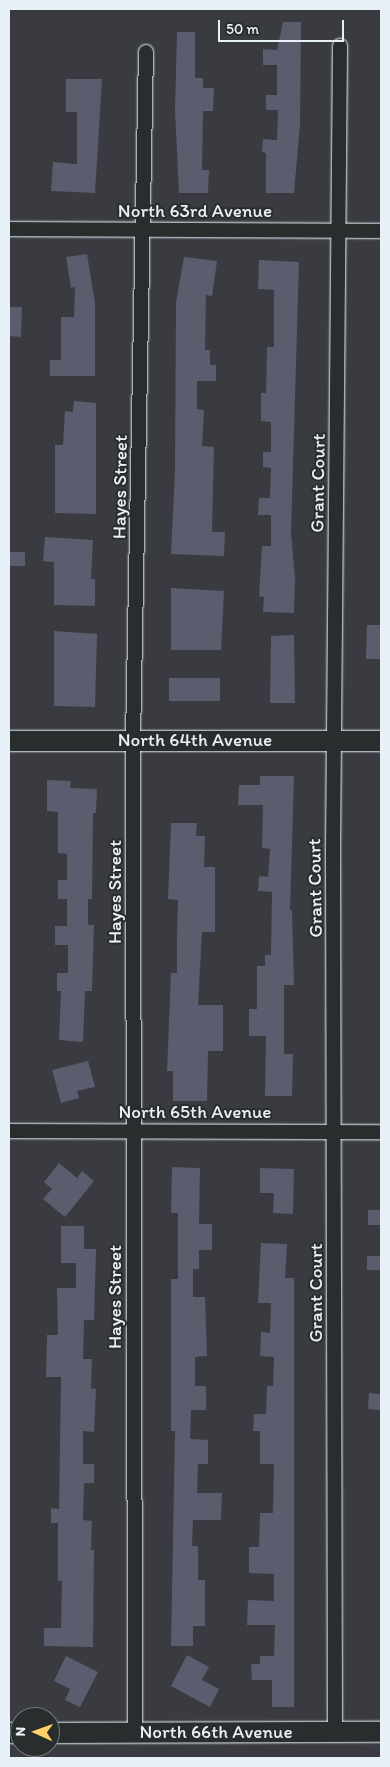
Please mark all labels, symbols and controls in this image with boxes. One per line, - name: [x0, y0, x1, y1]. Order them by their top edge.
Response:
- scale bar: [220, 10, 346, 42]
- text: 50 m: [226, 20, 259, 38]
- street label: North 63rd Avenue: [118, 200, 272, 222]
- street label: Grant Court: [306, 433, 330, 533]
- street label: Hayes Street: [108, 435, 132, 539]
- street label: North 64th Avenue: [118, 729, 272, 751]
- street label: Grant Court: [303, 838, 327, 938]
- street label: Hayes Street: [104, 840, 126, 944]
- street label: North 65th Avenue: [119, 1101, 271, 1123]
- street label: Grant Court: [305, 1243, 327, 1343]
- street label: Hayes Street: [104, 1245, 126, 1349]
- north arrow: [10, 1707, 60, 1757]
- street label: North 66th Avenue: [140, 1721, 292, 1743]
- text: N: [12, 1726, 29, 1737]

